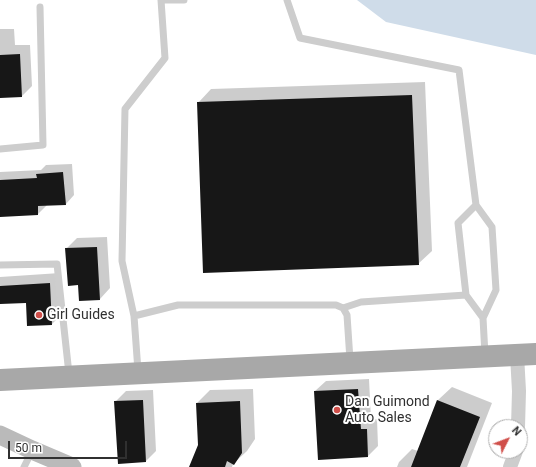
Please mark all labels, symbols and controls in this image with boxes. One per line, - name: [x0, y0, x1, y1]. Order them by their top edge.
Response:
- place label: Girl Guides: [47, 307, 115, 323]
- marker: Girl Guides: [34, 310, 44, 320]
- place label: Dan Guimond Auto Sales: [345, 394, 430, 426]
- marker: Dan Guimond Auto Sales: [332, 405, 342, 415]
- north arrow: [488, 419, 528, 459]
- text: N: [509, 424, 524, 439]
- scale bar: [10, 433, 129, 459]
- text: 50 m: [15, 441, 42, 455]

